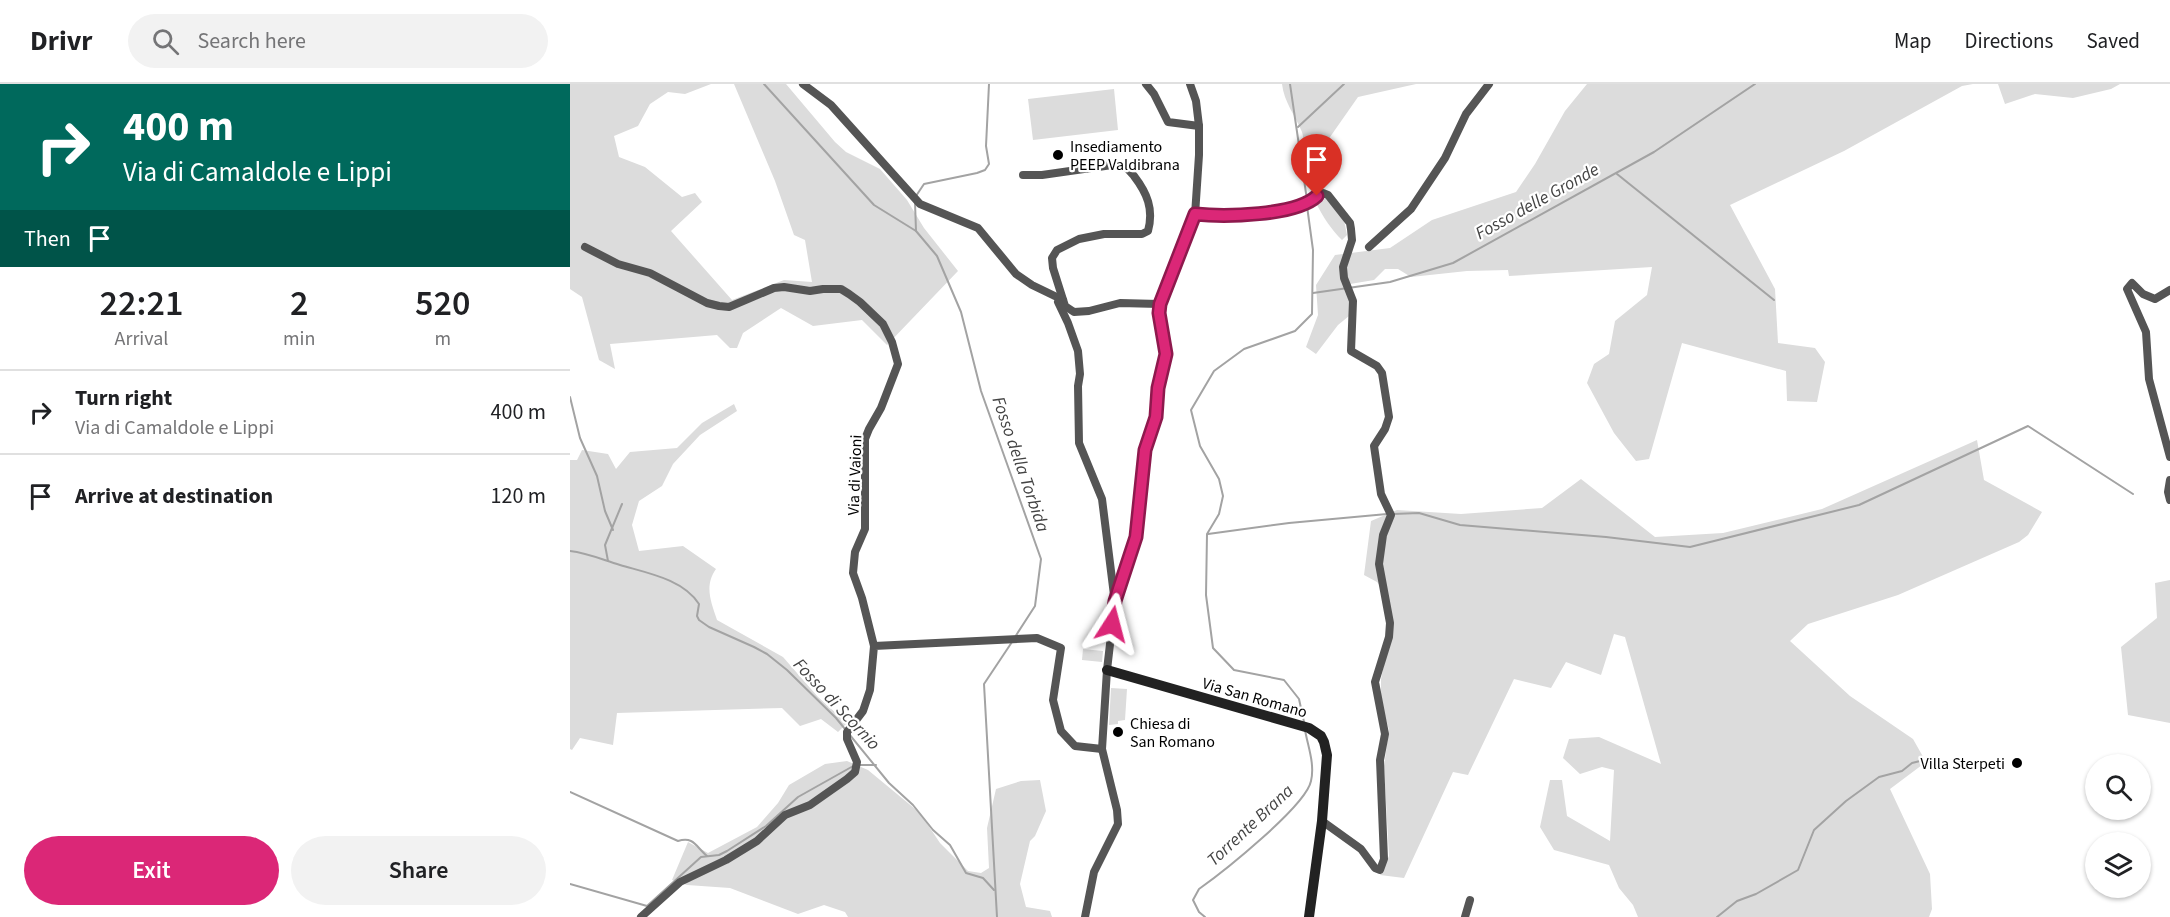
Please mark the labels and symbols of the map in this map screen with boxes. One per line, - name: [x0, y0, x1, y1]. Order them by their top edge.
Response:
- pin: [1291, 134, 1342, 196]
- place label: Insediamento PEEP Valdibrana: [1070, 136, 1180, 176]
- marker: Insediamento PEEP Valdibrana: [1051, 148, 1065, 162]
- water label: Fosso delle Gronde: [1471, 157, 1604, 246]
- water label: Fosso della Torbida: [986, 393, 1056, 536]
- street label: Via di Vaioni: [843, 434, 867, 516]
- position arrow: [1080, 592, 1144, 656]
- water label: Fosso di Scornio: [787, 653, 886, 756]
- street label: Via San Romano: [1200, 672, 1310, 723]
- place label: Chiesa di San Romano: [1130, 713, 1215, 753]
- marker: Chiesa di San Romano: [1111, 725, 1125, 739]
- place label: Villa Sterpeti: [1921, 753, 2005, 775]
- marker: Villa Sterpeti: [2010, 756, 2024, 770]
- water label: Torrente Brana: [1202, 778, 1299, 872]

